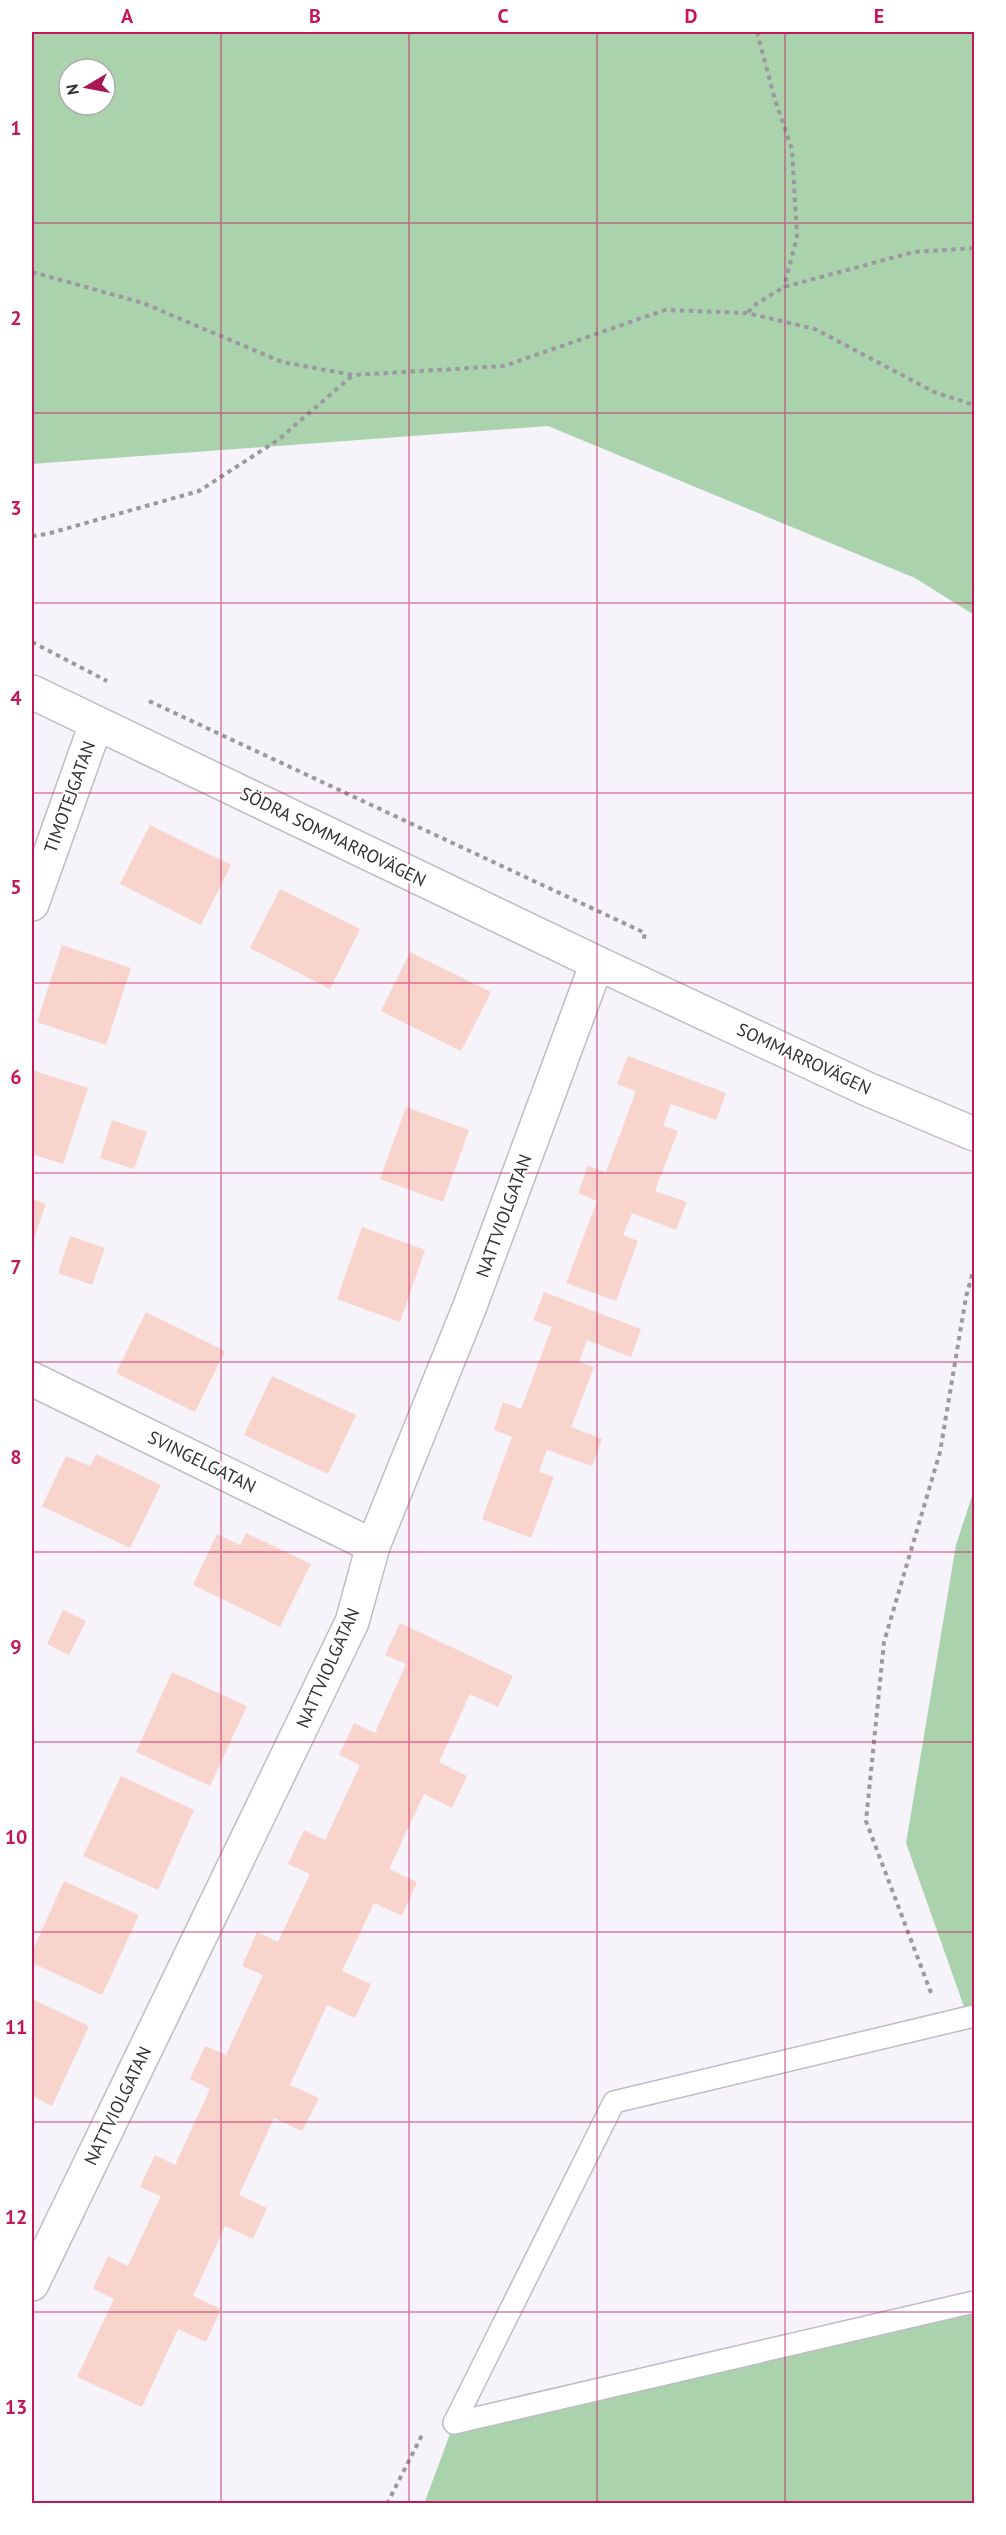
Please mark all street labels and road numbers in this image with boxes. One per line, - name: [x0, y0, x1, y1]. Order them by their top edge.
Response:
- street label: TIMOTEJGATAN: [39, 738, 100, 856]
- street label: SÖDRA SOMMARROVÄGEN: [236, 781, 430, 892]
- street label: SOMMARROVÄGEN: [733, 1017, 875, 1100]
- street label: NATTVIOLGATAN: [471, 1151, 536, 1281]
- street label: SVINGELGATAN: [144, 1425, 260, 1498]
- street label: NATTVIOLGATAN: [291, 1604, 364, 1732]
- street label: NATTVIOLGATAN: [79, 2043, 156, 2169]

